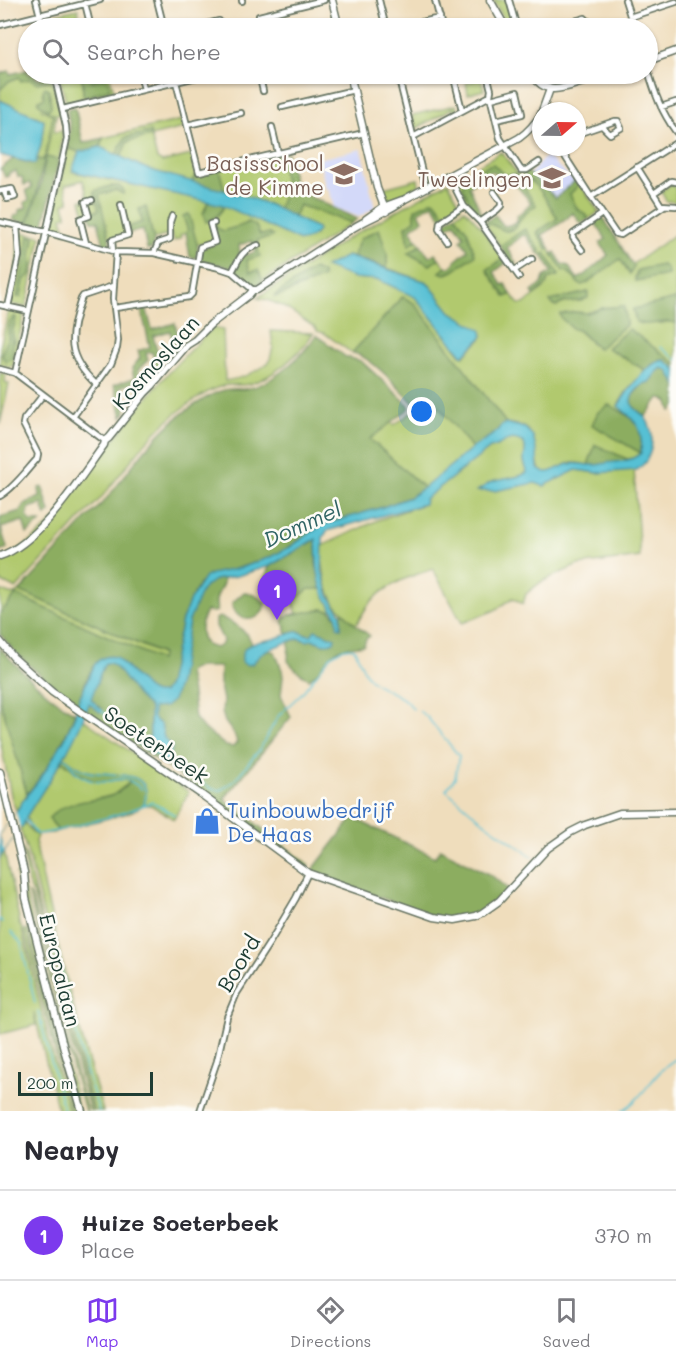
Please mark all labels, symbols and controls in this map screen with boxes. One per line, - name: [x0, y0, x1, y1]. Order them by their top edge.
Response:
- search box: [18, 18, 658, 84]
- icon: search: [39, 35, 72, 68]
- text: Search here: [87, 37, 221, 66]
- north arrow: [532, 102, 586, 156]
- place label: Basisschool de Kimme: [206, 149, 324, 200]
- school or university icon: Basisschool de Kimme: [329, 159, 359, 189]
- school or university icon: Tweelingen: [537, 163, 567, 193]
- place label: Tweelingen: [418, 165, 532, 192]
- street label: Kosmoslaan: [106, 309, 204, 415]
- your location: [407, 397, 436, 426]
- water label: Dommel: [258, 494, 346, 554]
- pin: 1: [258, 570, 296, 620]
- street label: Soeterbeek: [99, 699, 215, 789]
- place label: Tuinbouwbedrijf De Haas: [227, 796, 395, 847]
- shop icon: Tuinbouwbedrijf De Haas: [192, 806, 222, 836]
- street label: Europalaan: [34, 911, 88, 1029]
- street label: Boord: [211, 930, 265, 996]
- scale bar: [18, 1069, 153, 1096]
- text: 200 m: [27, 1072, 74, 1093]
- text: Nearby: [24, 1133, 119, 1167]
- text: Huize Soeterbeek: [81, 1208, 279, 1237]
- text: 1: [39, 1222, 48, 1248]
- text: 370 m: [594, 1222, 652, 1248]
- text: Place: [81, 1237, 135, 1263]
- tab: Map: [86, 1294, 119, 1351]
- tab: Directions: [290, 1294, 371, 1351]
- tab: Saved: [543, 1294, 590, 1351]

